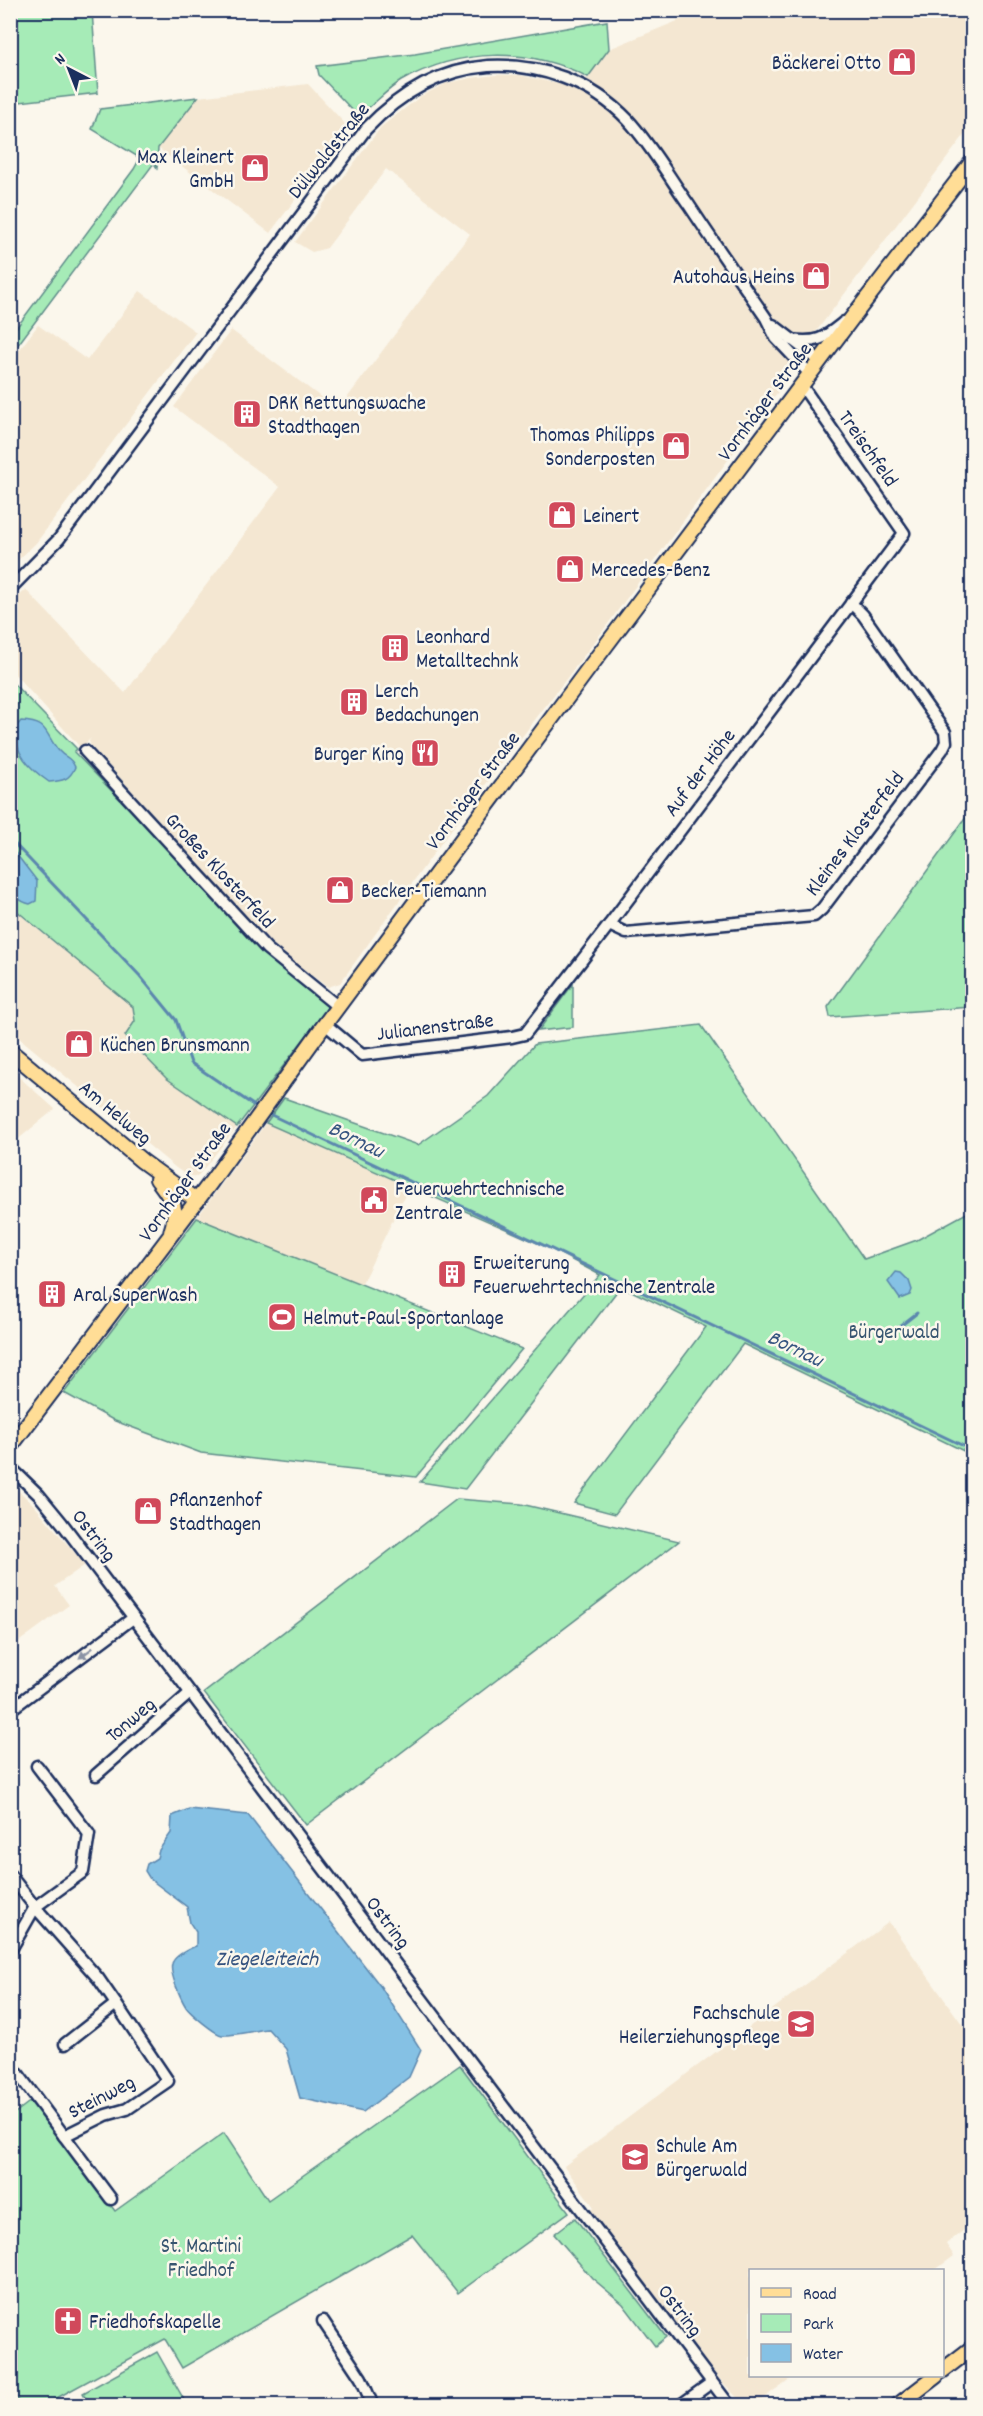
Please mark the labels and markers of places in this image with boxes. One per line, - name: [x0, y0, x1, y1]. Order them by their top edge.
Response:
- shop icon: Bäckerei Otto: [886, 46, 918, 78]
- place label: Bäckerei Otto: [772, 50, 881, 80]
- place label: Max Kleinert GmbH: [137, 144, 234, 198]
- shop icon: Max Kleinert GmbH: [239, 152, 271, 184]
- shop icon: Autohaus Heins: [800, 260, 832, 292]
- place label: Autohaus Heins: [673, 264, 795, 294]
- place label: DRK Rettungswache Stadthagen: [268, 390, 426, 444]
- building icon: DRK Rettungswache Stadthagen: [231, 398, 263, 430]
- place label: Thomas Philipps Sonderposten: [530, 422, 655, 476]
- shop icon: Thomas Philipps Sonderposten: [660, 430, 692, 462]
- shop icon: Leinert: [546, 499, 578, 531]
- place label: Leinert: [583, 503, 639, 533]
- shop icon: Mercedes-Benz: [554, 553, 586, 585]
- place label: Mercedes-Benz: [591, 557, 710, 587]
- place label: Leonhard Metalltechnk: [416, 624, 519, 678]
- building icon: Leonhard Metalltechnk: [379, 632, 411, 664]
- place label: Lerch Bedachungen: [375, 678, 479, 732]
- building icon: Lerch Bedachungen: [338, 686, 370, 718]
- restaurant icon: Burger King: [409, 737, 441, 769]
- place label: Burger King: [314, 741, 404, 771]
- shop icon: Becker-Tiemann: [324, 874, 356, 906]
- place label: Becker-Tiemann: [361, 878, 487, 908]
- shop icon: Küchen Brunsmann: [63, 1028, 95, 1060]
- place label: Küchen Brunsmann: [100, 1032, 250, 1062]
- place label: Feuerwehrtechnische Zentrale: [395, 1176, 565, 1230]
- public building icon: Feuerwehrtechnische Zentrale: [358, 1184, 390, 1216]
- place label: Erweiterung Feuerwehrtechnische Zentrale: [473, 1250, 715, 1304]
- building icon: Erweiterung Feuerwehrtechnische Zentrale: [436, 1258, 468, 1290]
- building icon: Aral SuperWash: [36, 1278, 68, 1310]
- place label: Aral SuperWash: [73, 1282, 197, 1312]
- sports icon: Helmut-Paul-Sportanlage: [266, 1301, 298, 1333]
- place label: Helmut-Paul-Sportanlage: [303, 1305, 504, 1335]
- place label: Pflanzenhof Stadthagen: [169, 1487, 262, 1541]
- shop icon: Pflanzenhof Stadthagen: [132, 1495, 164, 1527]
- place label: Fachschule Heilerziehungspflege: [619, 2000, 780, 2054]
- school or university icon: Fachschule Heilerziehungspflege: [785, 2008, 817, 2040]
- place label: Schule Am Bürgerwald: [656, 2133, 747, 2187]
- school or university icon: Schule Am Bürgerwald: [619, 2141, 651, 2173]
- church icon: Friedhofskapelle: [52, 2305, 84, 2337]
- place label: Friedhofskapelle: [89, 2309, 221, 2339]

